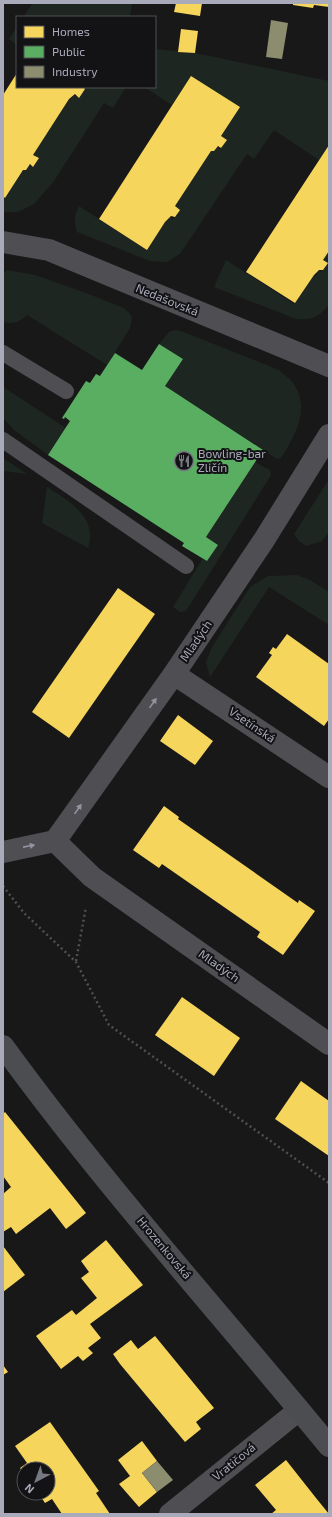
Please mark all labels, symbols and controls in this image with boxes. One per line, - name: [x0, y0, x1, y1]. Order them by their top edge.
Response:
- legend: [16, 16, 156, 88]
- text: Homes: [52, 24, 90, 38]
- text: Public: [52, 44, 85, 58]
- text: Industry: [52, 64, 98, 78]
- street label: Nedašovská: [134, 280, 201, 318]
- place label: Bowling-bar Zličín: [198, 446, 266, 474]
- restaurant icon: Bowling-bar Zličín: [173, 450, 195, 472]
- street label: Mladých: [176, 617, 214, 664]
- one-way arrow: [149, 698, 157, 709]
- street label: Vsetínská: [227, 704, 278, 745]
- one-way arrow: [74, 804, 82, 815]
- one-way arrow: [23, 843, 35, 849]
- street label: Mladých: [196, 946, 243, 984]
- street label: Hrozenkovská: [135, 1213, 195, 1281]
- street label: Vratičová: [209, 1440, 258, 1483]
- north arrow: [16, 1461, 56, 1501]
- text: N: [22, 1481, 36, 1496]

